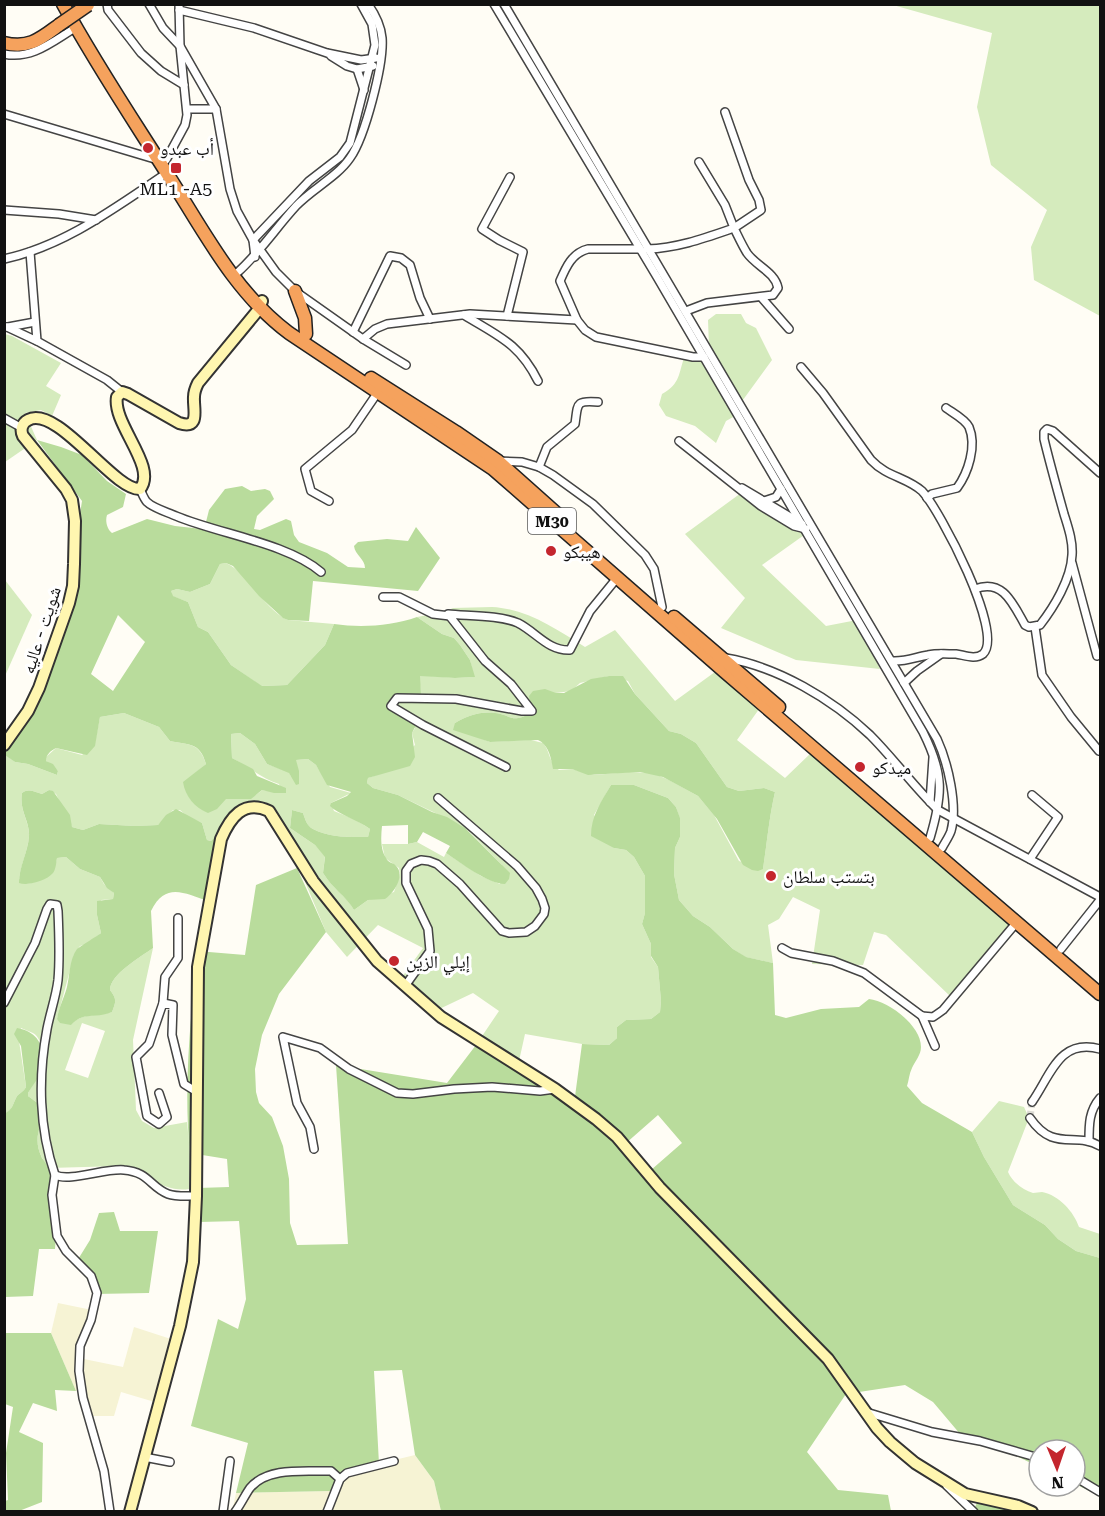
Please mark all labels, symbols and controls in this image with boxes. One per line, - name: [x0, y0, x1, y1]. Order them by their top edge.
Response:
- place label: أب عبدو: [160, 138, 214, 159]
- marker: أب عبدو: [141, 141, 155, 155]
- marker: ML1 -A5: [169, 161, 183, 175]
- place label: ML1 -A5: [140, 178, 212, 199]
- road number: M30: [528, 508, 576, 534]
- place label: هيبكو: [563, 541, 601, 562]
- marker: هيبكو: [544, 544, 558, 558]
- street label: شويت - عاليه: [17, 584, 65, 676]
- place label: ميدكو: [872, 757, 911, 778]
- marker: ميدكو: [853, 760, 867, 774]
- place label: بتستب سلطان: [783, 866, 875, 888]
- marker: بتستب سلطان: [764, 869, 778, 883]
- place label: إيلي الزين: [406, 951, 470, 976]
- marker: إيلي الزين: [387, 954, 401, 968]
- north arrow: [1027, 1438, 1087, 1498]
- text: N: [1051, 1473, 1064, 1492]

